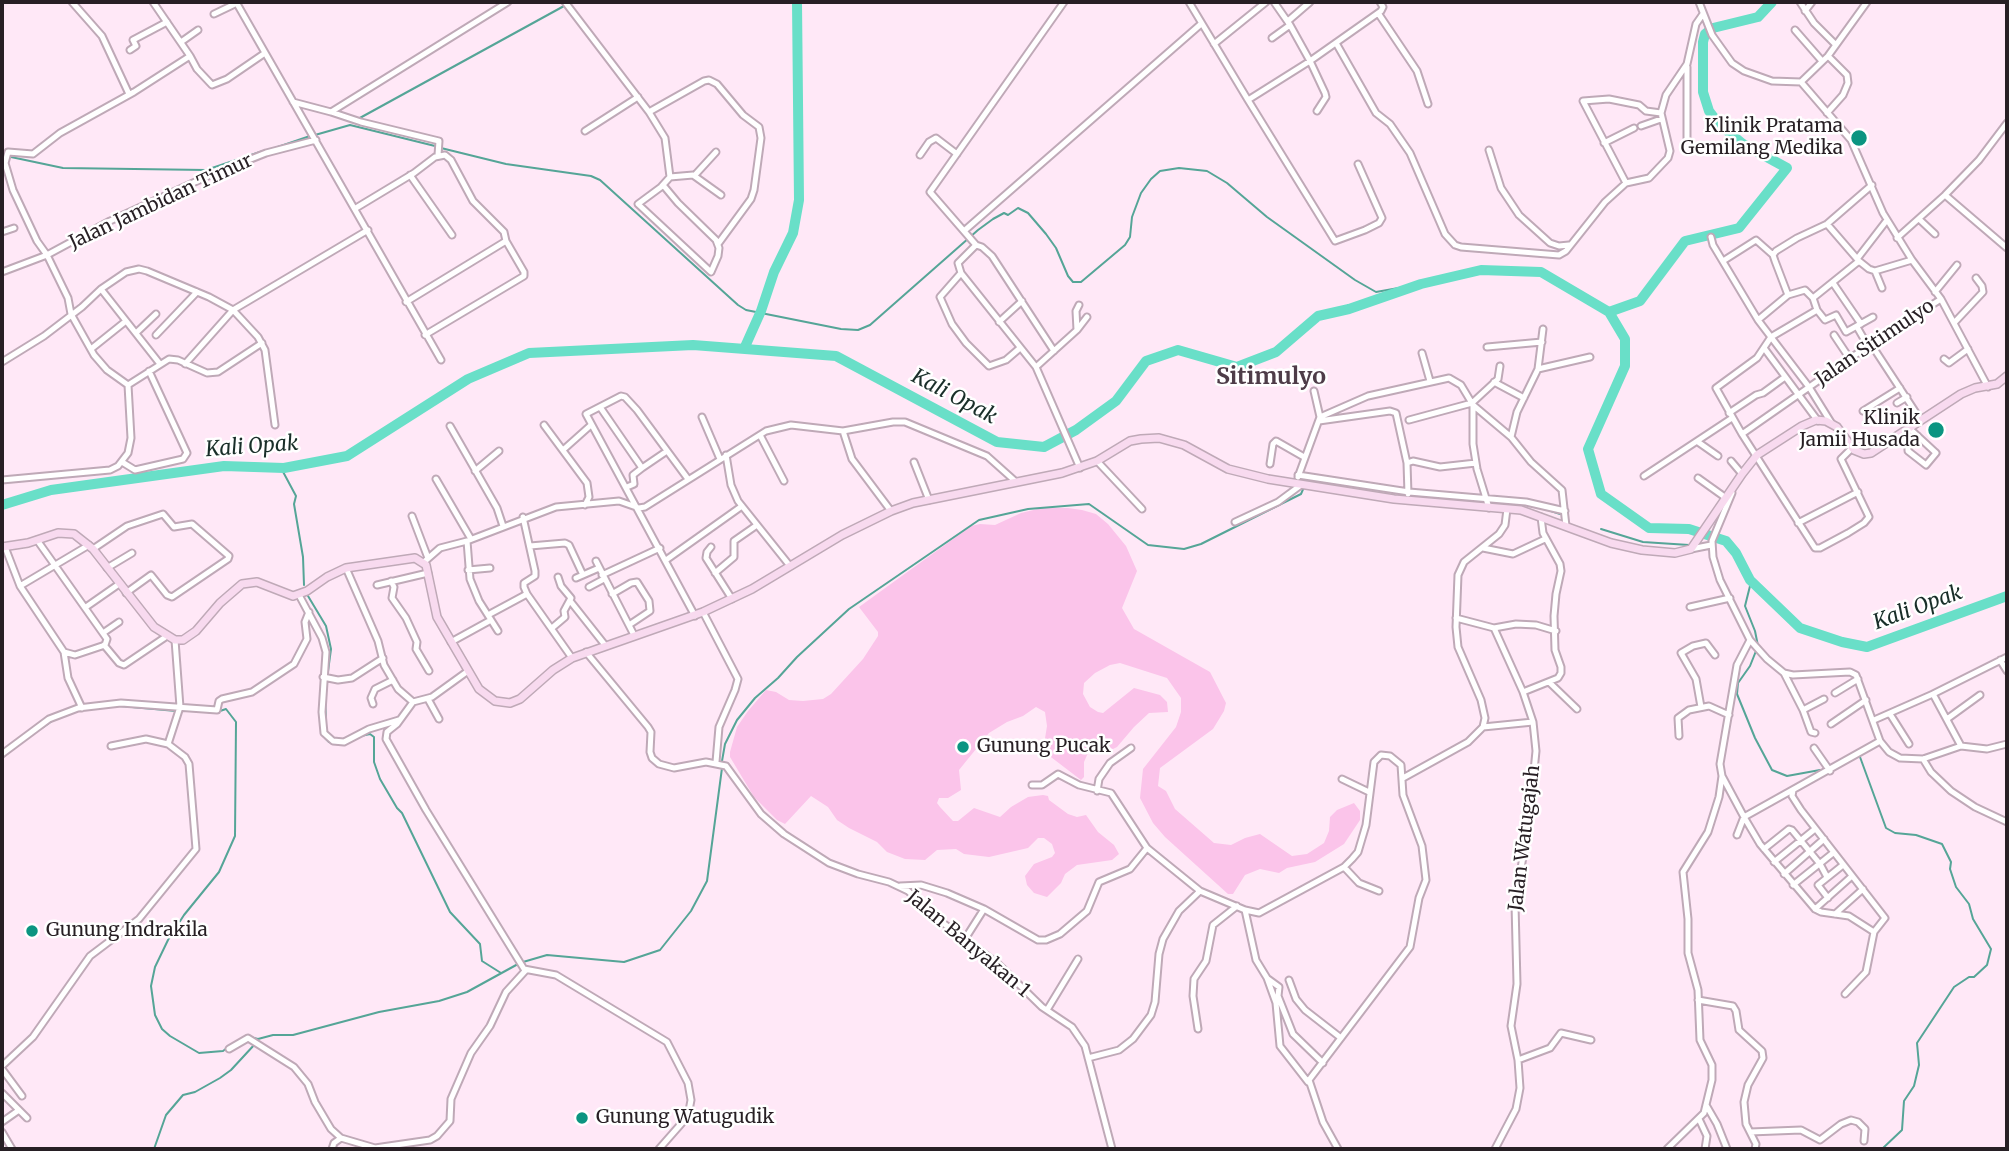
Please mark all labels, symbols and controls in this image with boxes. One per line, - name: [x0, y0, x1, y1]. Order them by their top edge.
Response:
- place label: Klinik Pratama Gemilang Medika: [1681, 116, 1843, 160]
- marker: Klinik Pratama Gemilang Medika: [1849, 128, 1869, 148]
- street label: Jalan Jambidan Timur: [66, 149, 256, 255]
- street label: Jalan Sitimulyo: [1811, 295, 1939, 391]
- district label: Sitimulyo: [1216, 363, 1326, 391]
- water label: Kali Opak: [907, 364, 1001, 430]
- place label: Klinik Jamii Husada: [1799, 408, 1920, 452]
- marker: Klinik Jamii Husada: [1926, 420, 1946, 440]
- water label: Kali Opak: [205, 431, 299, 463]
- water label: Kali Opak: [1870, 580, 1966, 636]
- place label: Gunung Pucak: [977, 736, 1111, 758]
- marker: Gunung Pucak: [955, 739, 971, 755]
- street label: Jalan Watugajah: [1505, 764, 1545, 912]
- street label: Jalan Banyakan 1: [902, 886, 1034, 1002]
- place label: Gunung Indrakila: [46, 920, 208, 942]
- marker: Gunung Indrakila: [24, 923, 40, 939]
- place label: Gunung Watugudik: [596, 1107, 774, 1129]
- marker: Gunung Watugudik: [574, 1110, 590, 1126]

